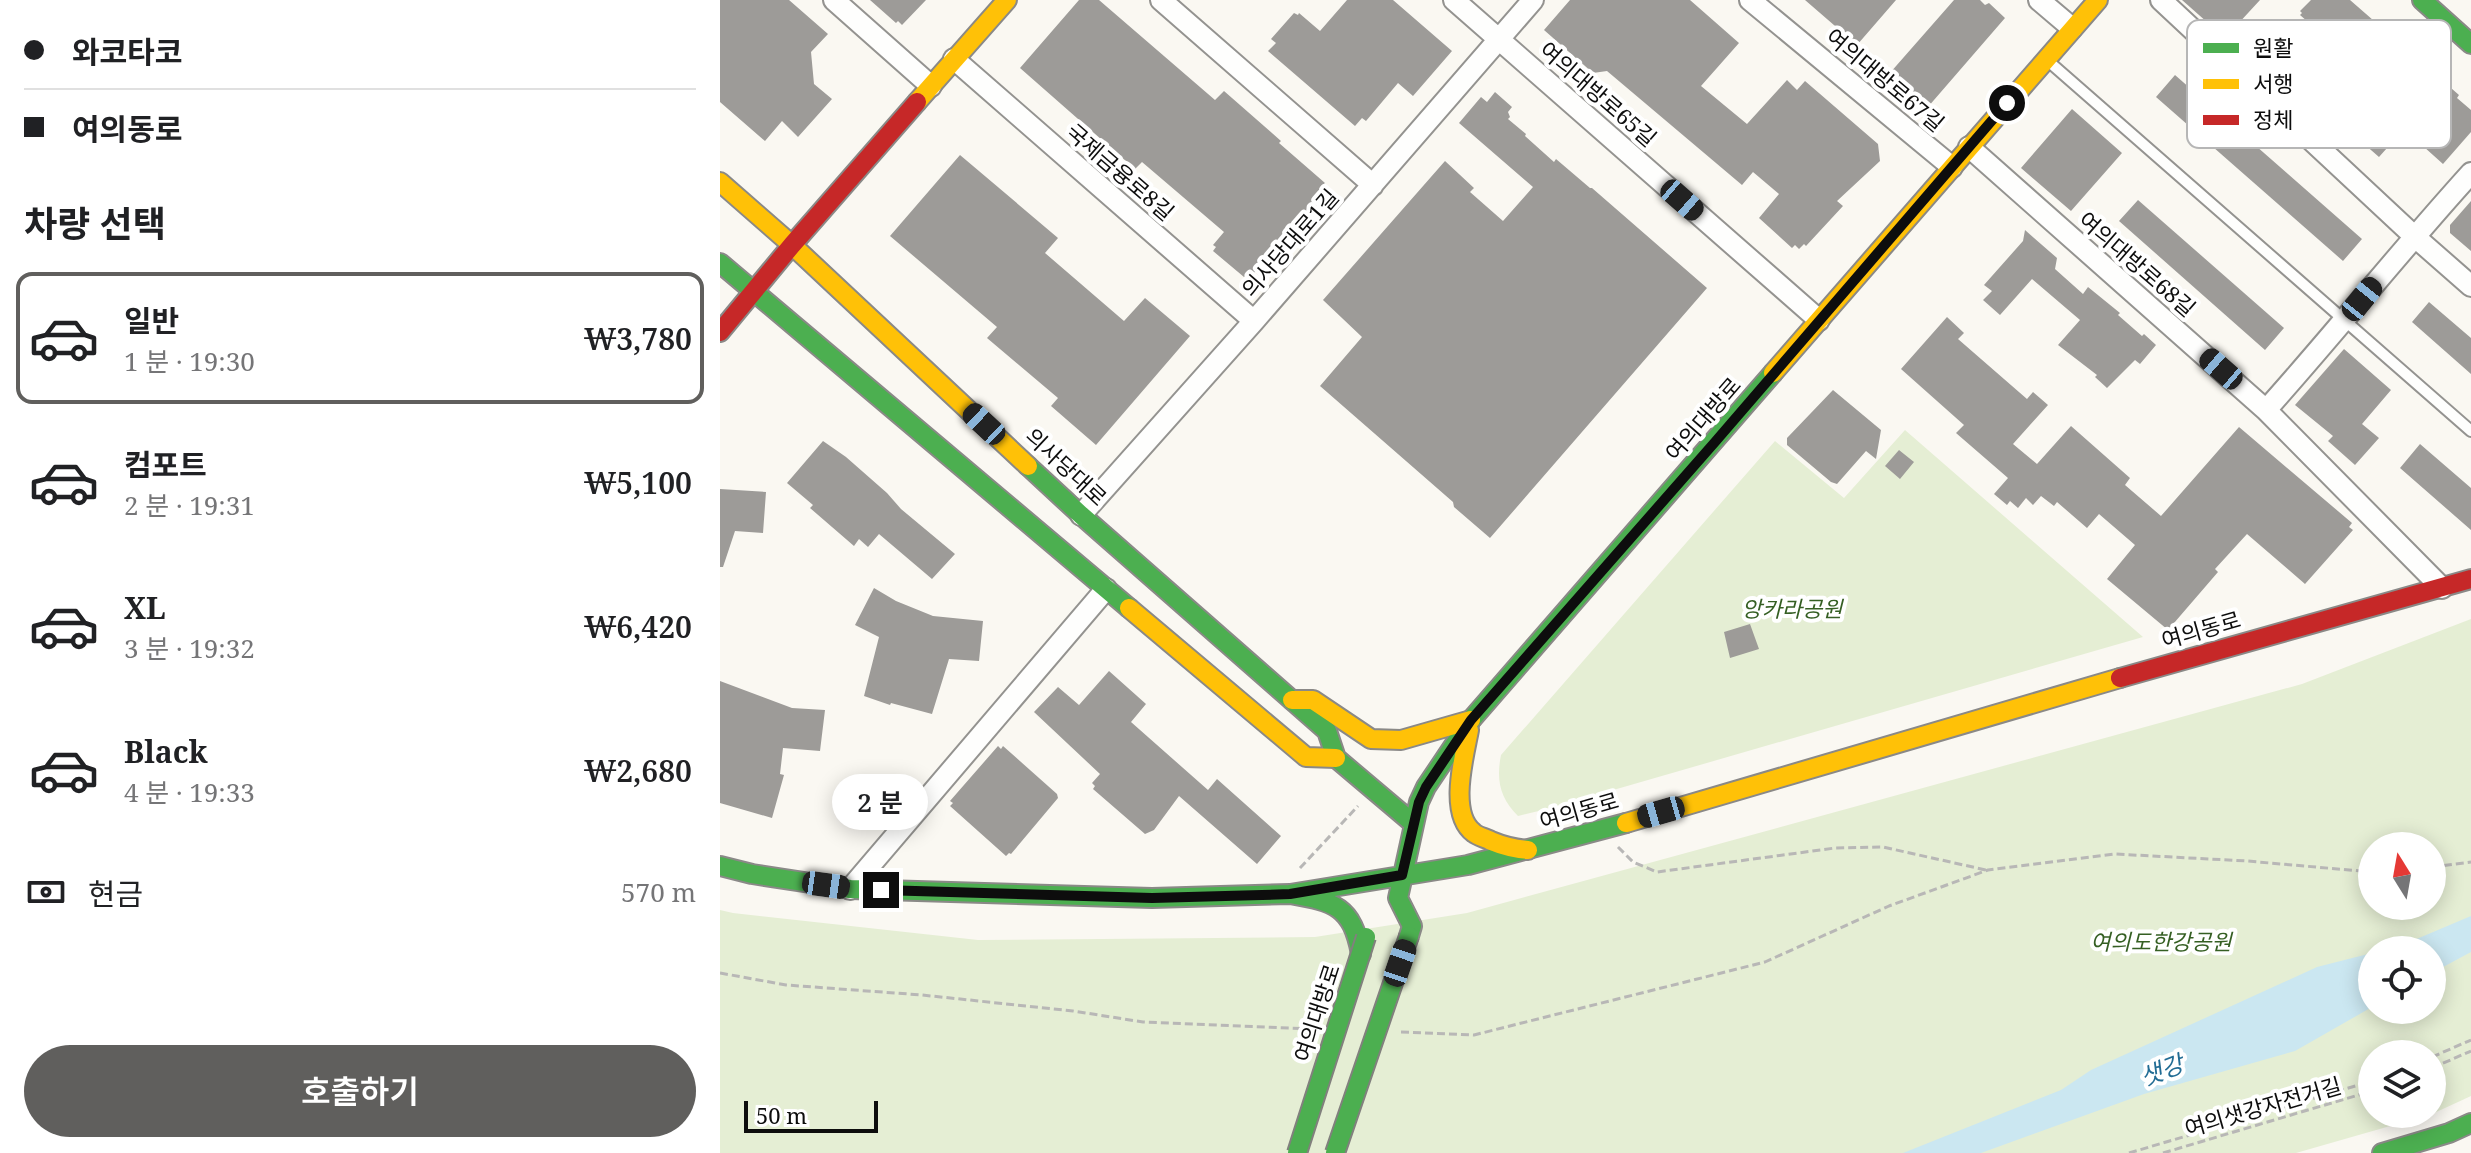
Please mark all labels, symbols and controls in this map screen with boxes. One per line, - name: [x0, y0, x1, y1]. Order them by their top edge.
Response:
- legend: [2187, 20, 2451, 148]
- street label: 여의대방로67길: [1820, 21, 1951, 138]
- text: 와코타코: [72, 31, 182, 72]
- text: 원활: [2253, 32, 2293, 62]
- street label: 여의대방로65길: [1534, 34, 1664, 152]
- text: 서행: [2253, 68, 2293, 98]
- route start: [1989, 85, 2025, 121]
- text: 정체: [2253, 104, 2293, 134]
- text: 여의동로: [72, 108, 182, 149]
- street label: 국제금융로8길: [1060, 116, 1181, 226]
- car: [1656, 175, 1708, 225]
- street label: 의사당대로1길: [1234, 182, 1344, 303]
- text: 차량 선택: [24, 199, 166, 248]
- street label: 여의대방로68길: [2073, 204, 2203, 322]
- car: [2338, 273, 2386, 325]
- text: 일반: [124, 300, 179, 341]
- icon: car: [28, 302, 100, 374]
- text: ₩3,780: [584, 318, 692, 359]
- text: 1 분 · 19:30: [124, 343, 255, 379]
- car: [2195, 344, 2247, 394]
- street label: 여의대방로: [1658, 370, 1747, 466]
- car: [958, 399, 1010, 449]
- street label: 의사당대로: [1019, 421, 1114, 512]
- text: 컴포트: [124, 444, 207, 485]
- icon: car: [28, 446, 100, 518]
- text: ₩5,100: [584, 462, 692, 503]
- text: 2 분 · 19:31: [124, 487, 255, 523]
- text: XL: [124, 587, 166, 628]
- icon: car: [28, 590, 100, 662]
- park label: 앙카라공원: [1741, 593, 1844, 623]
- street label: 여의동로: [2158, 603, 2244, 655]
- text: ₩6,420: [584, 606, 692, 647]
- text: 3 분 · 19:32: [124, 630, 255, 666]
- text: Black: [124, 731, 208, 772]
- icon: car: [28, 734, 100, 806]
- text: ₩2,680: [584, 750, 692, 791]
- text: 4 분 · 19:33: [124, 774, 255, 810]
- callout: 2 분: [833, 774, 929, 830]
- text: 2 분: [857, 784, 903, 820]
- street label: 여의동로: [1536, 784, 1622, 836]
- car: [1635, 794, 1687, 830]
- north arrow: [2358, 832, 2446, 920]
- map controls: [2358, 832, 2446, 1128]
- icon: cash: [24, 870, 68, 914]
- car: [801, 870, 851, 900]
- route end: [863, 872, 899, 908]
- text: 현금: [88, 873, 143, 914]
- text: 570 m: [621, 874, 696, 910]
- park label: 여의도한강공원: [2090, 926, 2234, 956]
- car: [1381, 936, 1419, 990]
- button: locate: [2358, 936, 2446, 1024]
- street label: 여의대방로: [1286, 960, 1346, 1065]
- button: layers: [2358, 1040, 2446, 1128]
- button: 호출하기: [24, 1045, 696, 1137]
- water label: 샛강: [2135, 1045, 2191, 1093]
- street label: 여의샛강자전거길: [2181, 1069, 2345, 1143]
- scale bar: [744, 1097, 878, 1133]
- text: 50 m: [756, 1100, 807, 1130]

